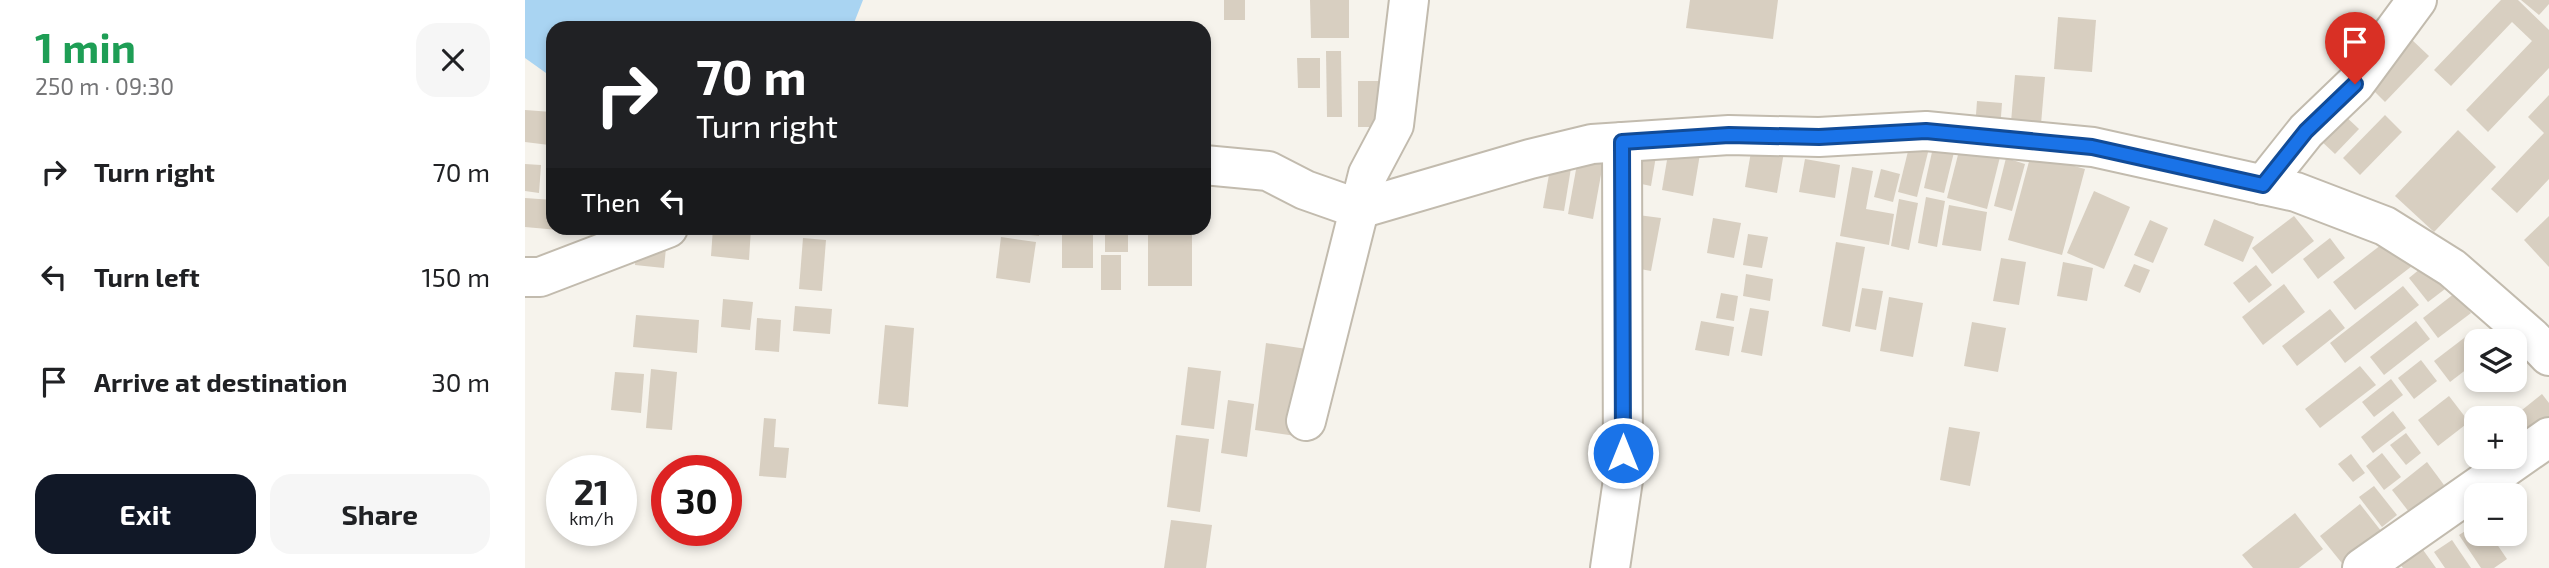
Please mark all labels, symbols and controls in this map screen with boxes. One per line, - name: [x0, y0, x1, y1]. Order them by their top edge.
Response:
- pin: [2325, 12.0, 2385, 84]
- text: 1 min: [35, 21, 136, 71]
- button: close: [416, 23, 490, 97]
- icon: arrive: [2336, 23, 2374, 61]
- text: 70 m: [696, 46, 807, 105]
- icon: right: [581, 49, 672, 140]
- text: 250 m · 09:30: [35, 72, 174, 100]
- text: Turn right: [696, 106, 838, 144]
- icon: right: [35, 153, 73, 191]
- text: Turn right: [94, 156, 215, 187]
- text: 70 m: [432, 156, 490, 187]
- icon: left: [654, 182, 692, 220]
- text: Then: [581, 186, 640, 217]
- icon: left: [35, 258, 73, 296]
- text: Turn left: [94, 261, 200, 292]
- text: 150 m: [421, 261, 490, 292]
- map controls: [2464, 329, 2527, 546]
- button: layers: [2464, 329, 2527, 392]
- icon: arrive: [35, 363, 73, 401]
- text: Arrive at destination: [94, 366, 347, 397]
- text: 30 m: [431, 366, 490, 397]
- button: +: [2464, 406, 2527, 469]
- position arrow: [1586, 416, 1660, 490]
- speed limit sign: 30: [651, 455, 742, 546]
- text: 21: [574, 470, 609, 512]
- button: Exit: [35, 474, 256, 554]
- button: Share: [270, 474, 490, 554]
- button: −: [2464, 483, 2527, 546]
- text: km/h: [569, 507, 614, 529]

